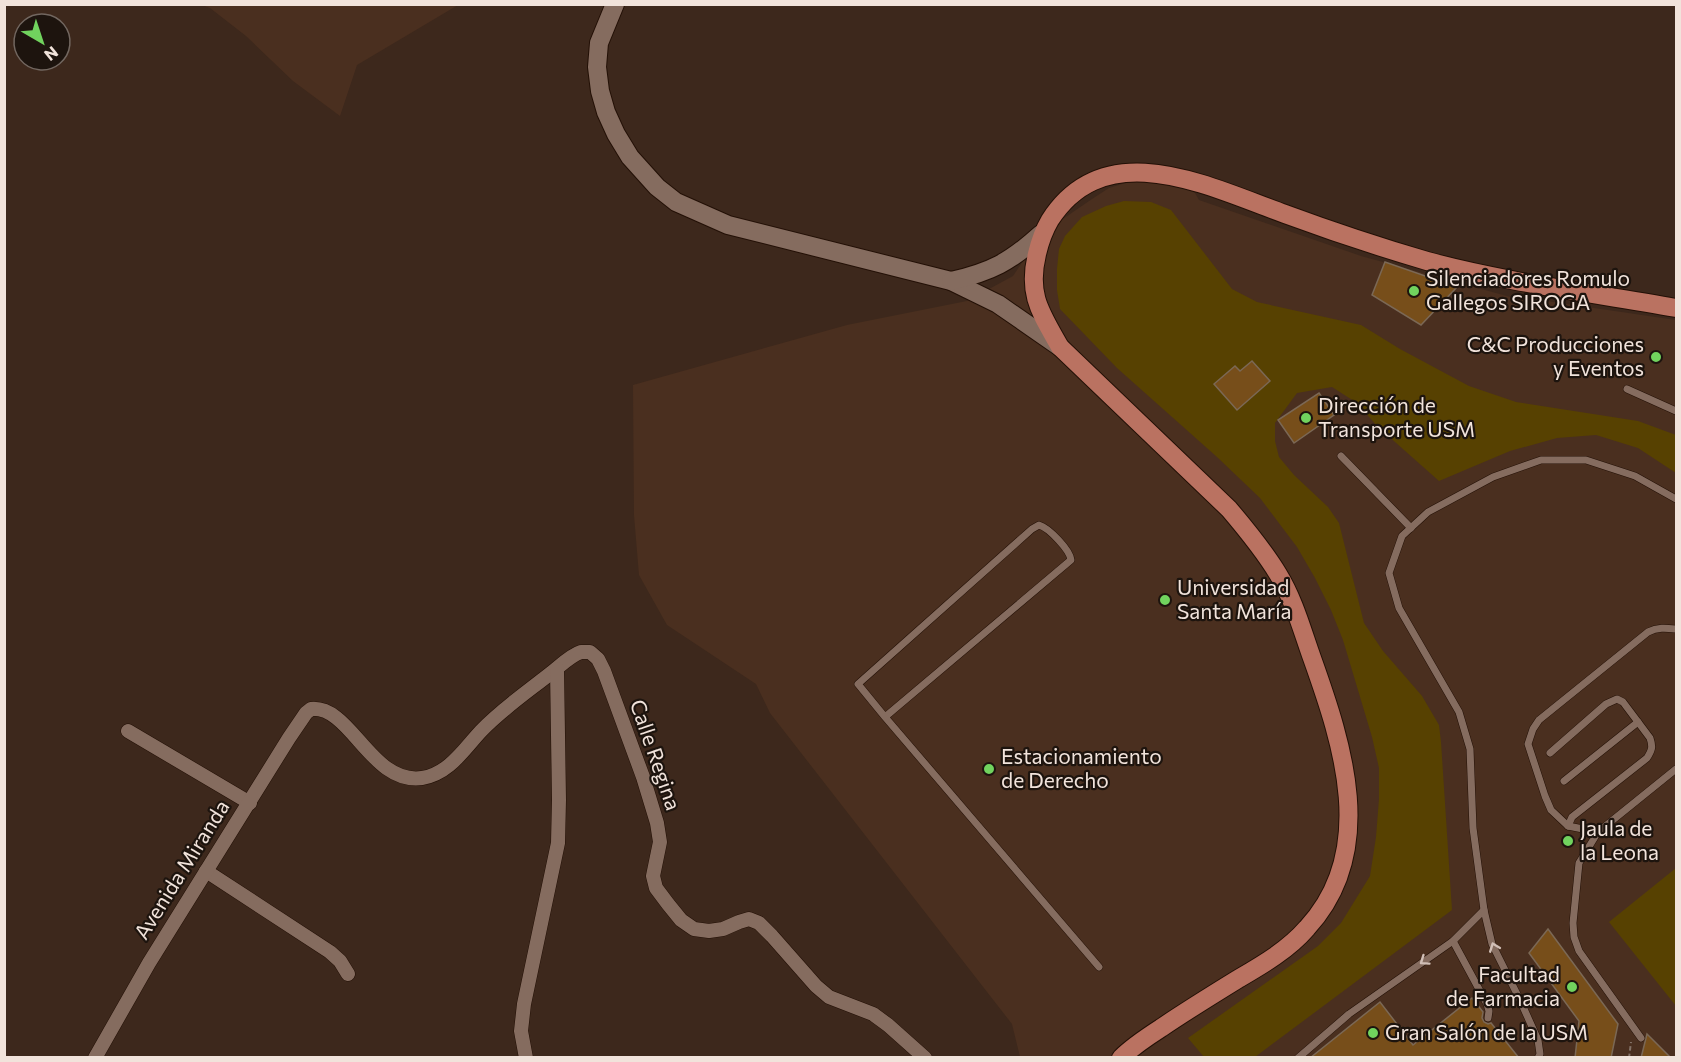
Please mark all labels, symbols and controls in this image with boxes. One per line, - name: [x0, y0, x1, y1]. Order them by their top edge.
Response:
- north arrow: [12, 12, 72, 72]
- text: N: [41, 43, 62, 65]
- place label: Silenciadores Romulo Gallegos SIROGA: [1426, 265, 1630, 314]
- marker: Silenciadores Romulo Gallegos SIROGA: [1407, 284, 1421, 298]
- place label: C&C Producciones y Eventos: [1467, 331, 1644, 380]
- marker: C&C Producciones y Eventos: [1649, 350, 1663, 364]
- place label: Dirección de Transporte USM: [1318, 392, 1475, 441]
- marker: Dirección de Transporte USM: [1299, 411, 1313, 425]
- place label: Universidad Santa María: [1177, 574, 1292, 623]
- marker: Universidad Santa María: [1158, 593, 1172, 607]
- street label: Calle Regina: [626, 696, 687, 813]
- place label: Estacionamiento de Derecho: [1001, 743, 1162, 792]
- marker: Estacionamiento de Derecho: [982, 762, 996, 776]
- street label: Avenida Miranda: [128, 795, 234, 943]
- place label: Jaula de la Leona: [1580, 815, 1659, 864]
- marker: Jaula de la Leona: [1561, 834, 1575, 848]
- one-way arrow: [1489, 942, 1501, 953]
- one-way arrow: [1420, 954, 1431, 965]
- place label: Facultad de Farmacia: [1446, 961, 1560, 1010]
- marker: Facultad de Farmacia: [1565, 980, 1579, 994]
- place label: Gran Salón de la USM: [1385, 1019, 1588, 1044]
- marker: Gran Salón de la USM: [1366, 1026, 1380, 1040]

